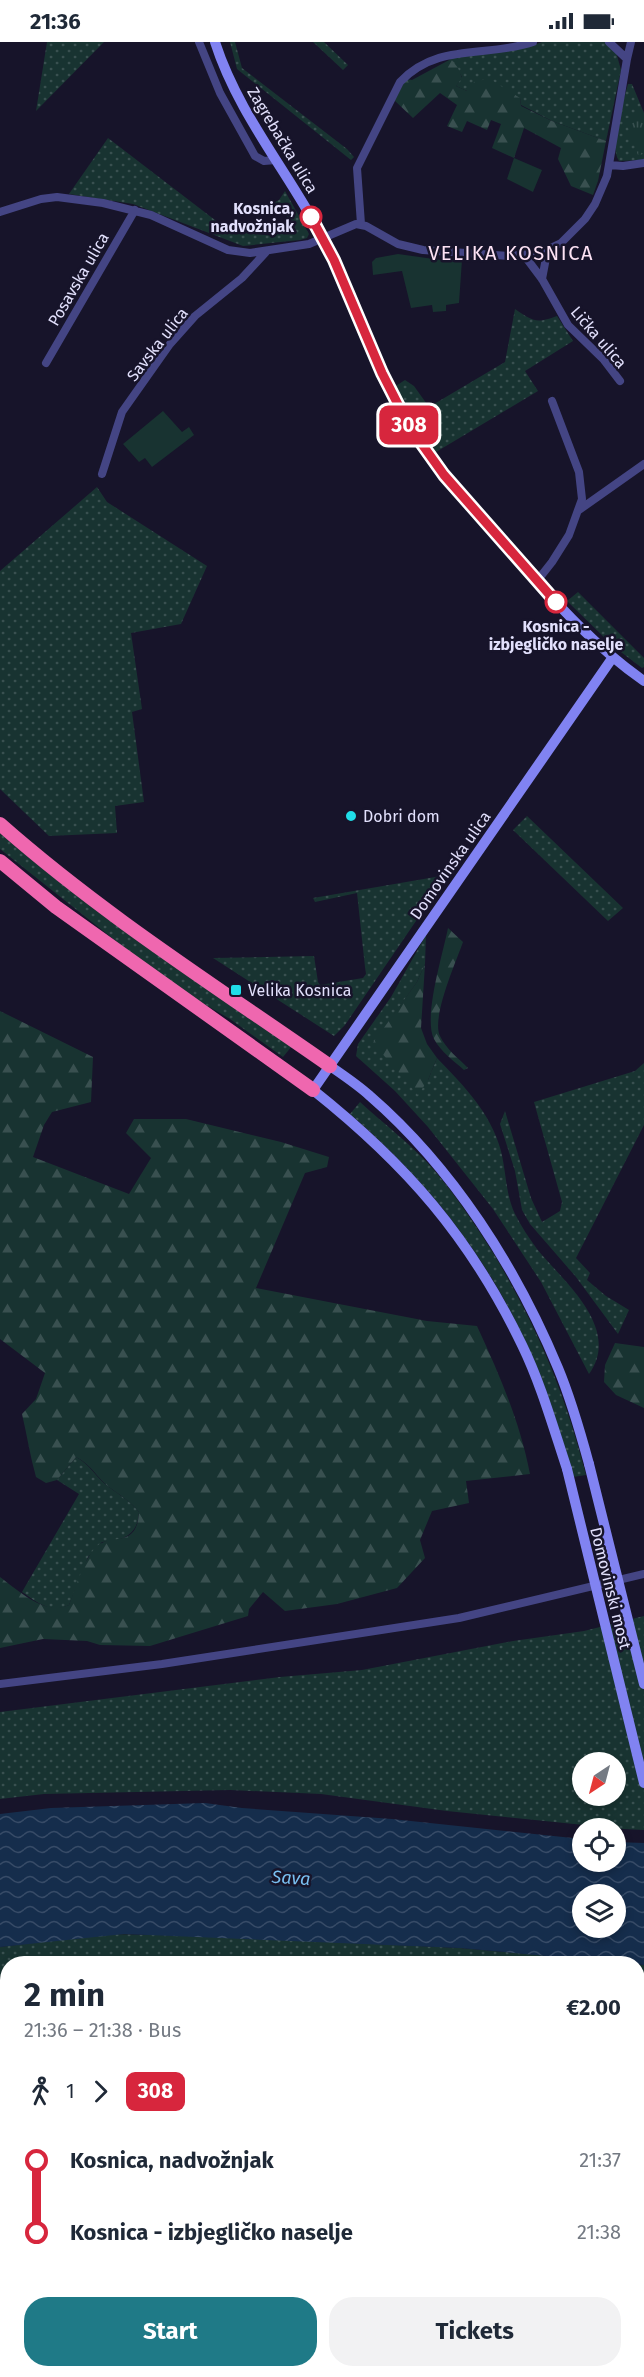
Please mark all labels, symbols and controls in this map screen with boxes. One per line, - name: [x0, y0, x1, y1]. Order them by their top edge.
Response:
- text: 21:36: [30, 8, 81, 35]
- street label: Zagrebačka ulica: [243, 84, 322, 197]
- place label: Kosnica, nadvožnjak: [210, 199, 294, 236]
- marker: Kosnica, nadvožnjak: [300, 206, 322, 228]
- street label: Posavska ulica: [44, 229, 113, 329]
- district label: VELIKA KOSNICA: [428, 241, 594, 265]
- street label: Lička ulica: [567, 303, 631, 372]
- street label: Savska ulica: [123, 304, 192, 385]
- line badge: 308: [374, 406, 444, 445]
- text: 308: [391, 412, 427, 438]
- marker: Kosnica - izbjegličko naselje: [545, 591, 567, 613]
- place label: Kosnica - izbjegličko naselje: [489, 617, 624, 654]
- place label: Dobri dom: [363, 807, 440, 826]
- street label: Domovinska ulica: [406, 808, 495, 923]
- marker: Dobri dom: [344, 809, 358, 823]
- place label: Velika Kosnica: [248, 981, 351, 1000]
- marker: Velika Kosnica: [229, 983, 243, 997]
- street label: Domovinski most: [586, 1525, 635, 1651]
- north arrow: [572, 1752, 626, 1806]
- map controls: [572, 1752, 626, 1938]
- button: locate: [572, 1818, 626, 1872]
- water label: Sava: [270, 1866, 311, 1890]
- button: layers: [572, 1884, 626, 1938]
- text: 2 min: [24, 1975, 105, 2015]
- text: €2.00: [566, 1994, 621, 2021]
- text: 21:36 – 21:38 · Bus: [24, 2018, 181, 2042]
- icon: walk: [24, 2075, 57, 2108]
- icon: forward: [84, 2075, 117, 2108]
- text: 308: [138, 2078, 173, 2104]
- text: 1: [66, 2079, 75, 2103]
- text: Kosnica, nadvožnjak: [70, 2147, 274, 2174]
- text: 21:37: [579, 2148, 621, 2172]
- text: Kosnica - izbjegličko naselje: [70, 2219, 353, 2246]
- text: 21:38: [577, 2220, 621, 2244]
- button: Start: [24, 2297, 317, 2366]
- button: Tickets: [329, 2297, 621, 2366]

